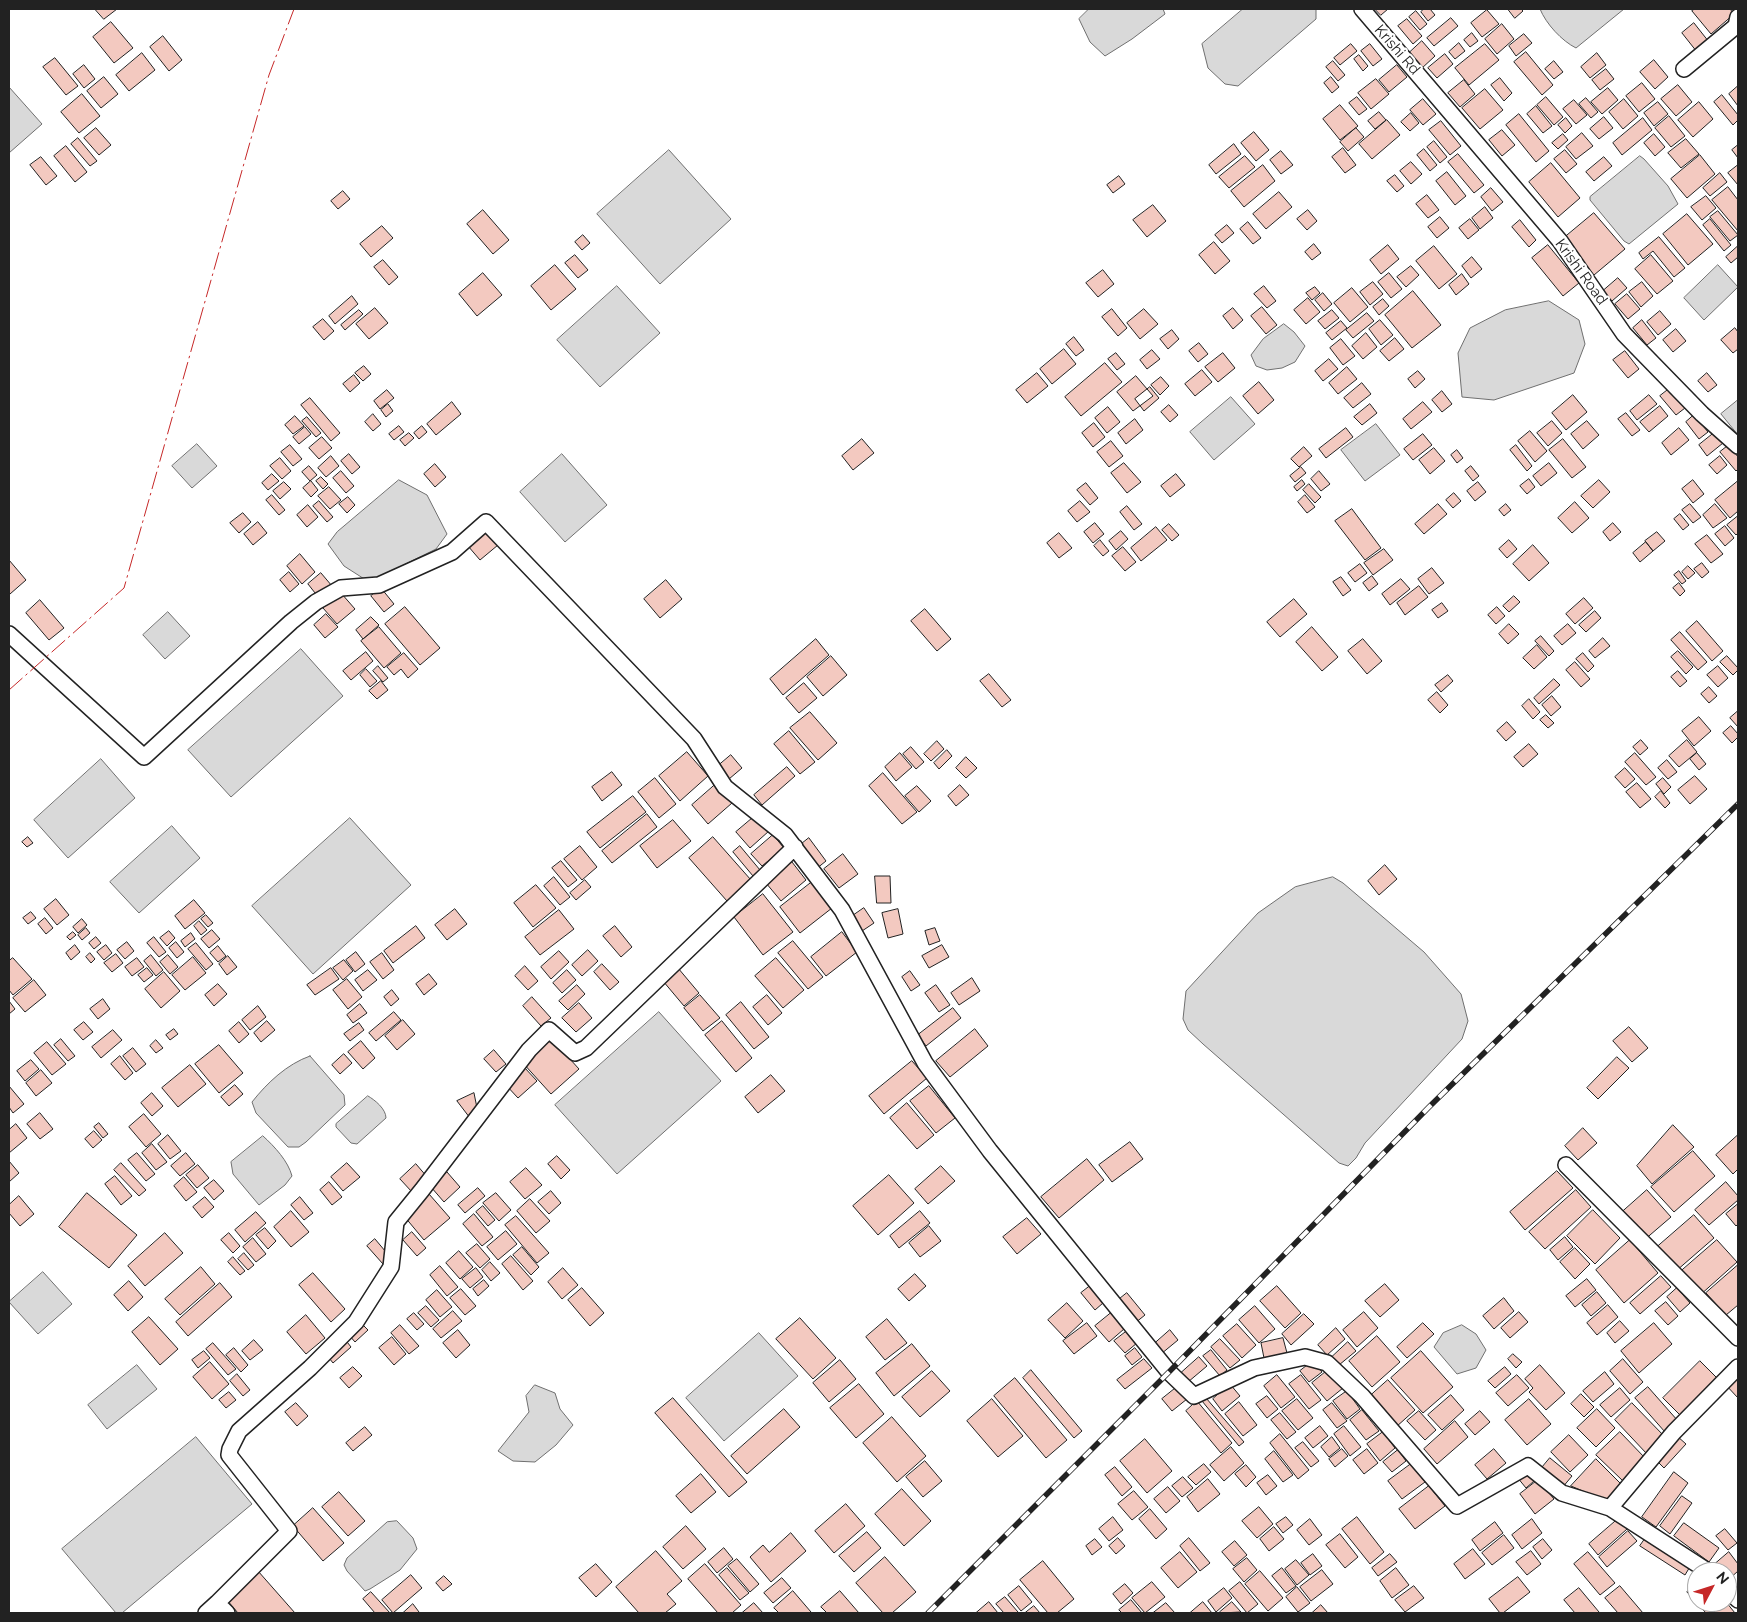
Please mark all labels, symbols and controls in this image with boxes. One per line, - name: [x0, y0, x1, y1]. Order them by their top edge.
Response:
- street label: Krishi Rd: [1370, 21, 1424, 79]
- street label: Krishi Road: [1551, 235, 1611, 309]
- north arrow: [1687, 1562, 1737, 1612]
- text: N: [1713, 1569, 1732, 1587]

